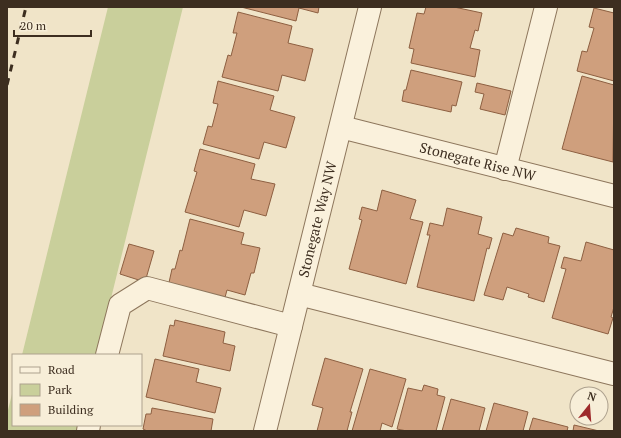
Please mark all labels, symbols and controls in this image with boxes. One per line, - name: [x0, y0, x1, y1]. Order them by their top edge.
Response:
- scale bar: [14, 12, 91, 38]
- text: 20 m: [20, 18, 47, 33]
- street label: Stonegate Rise NW: [418, 137, 539, 185]
- street label: Stonegate Way NW: [293, 158, 341, 279]
- legend: [12, 354, 142, 426]
- text: Road: [48, 362, 75, 377]
- text: Park: [48, 382, 73, 397]
- north arrow: [569, 386, 609, 426]
- text: N: [586, 389, 599, 405]
- text: Building: [48, 402, 94, 417]

